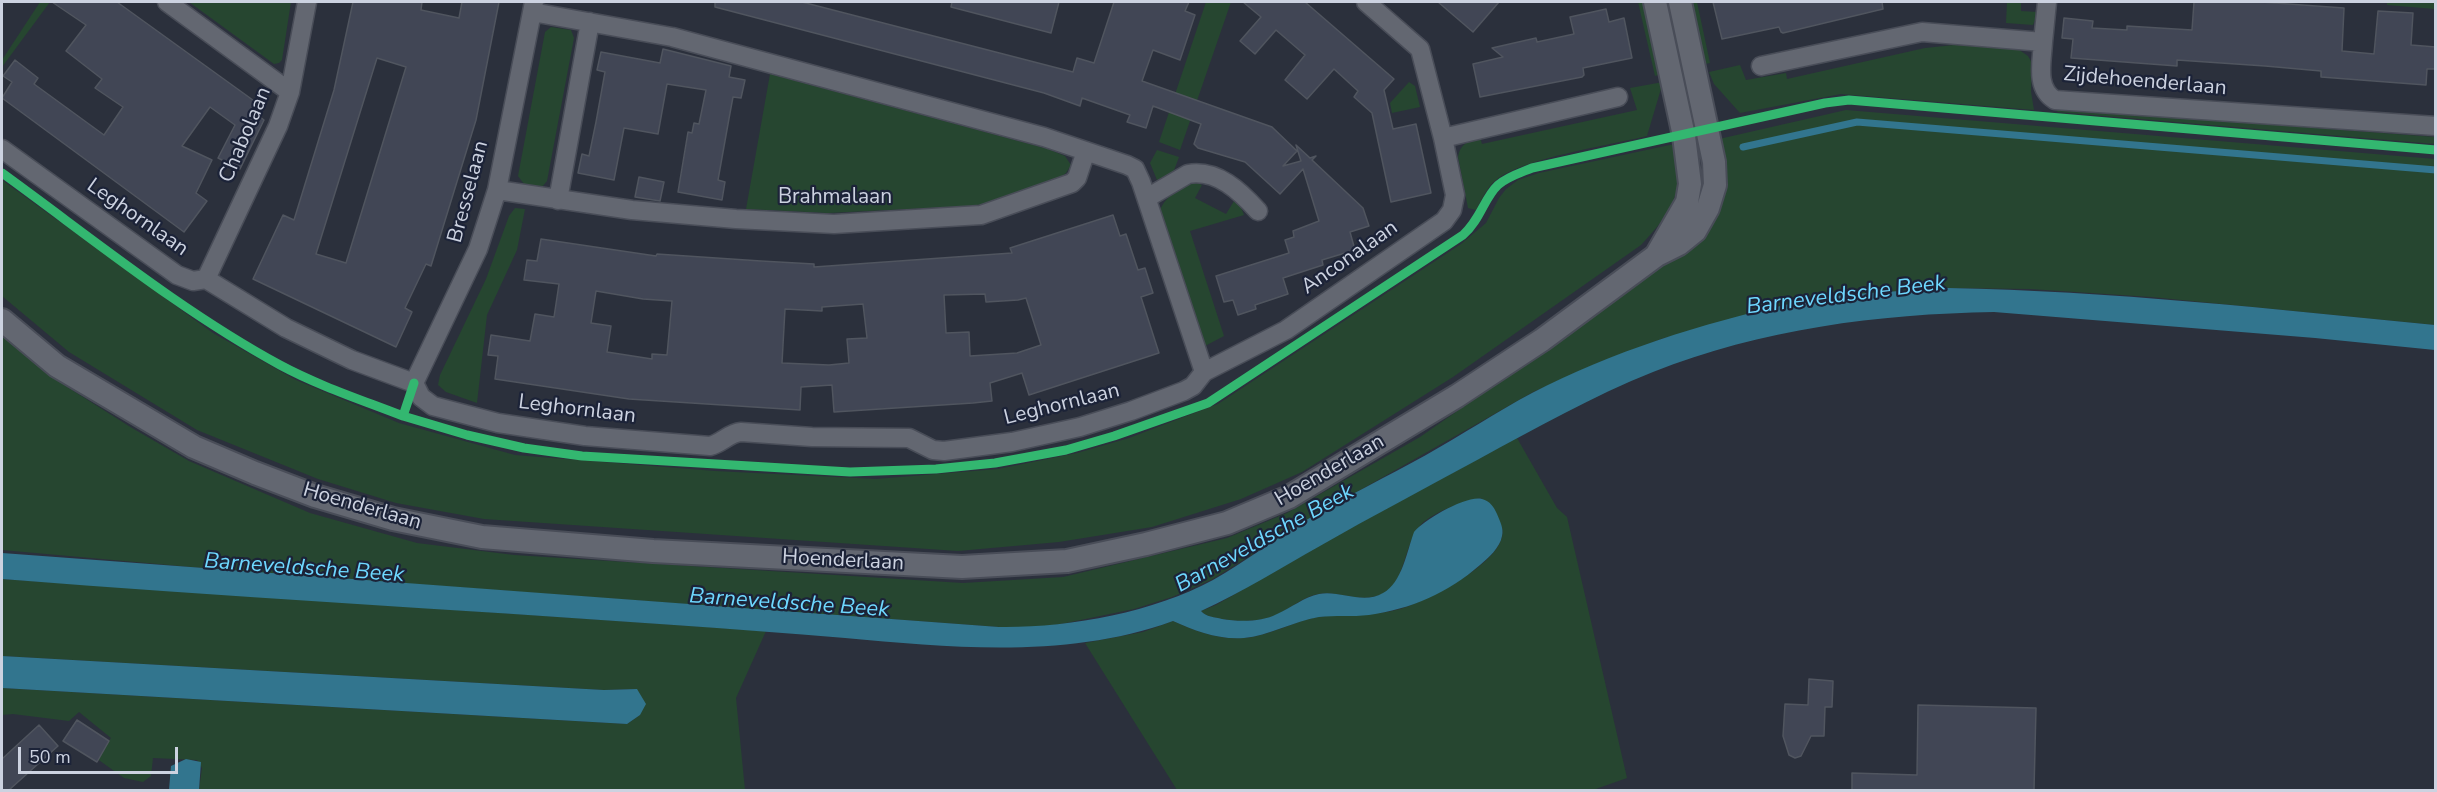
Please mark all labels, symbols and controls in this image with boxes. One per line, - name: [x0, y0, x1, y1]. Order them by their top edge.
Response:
- street label: Zijdehoenderlaan: [2062, 62, 2228, 102]
- street label: Chabolaan: [215, 83, 277, 187]
- street label: Bresselaan: [443, 138, 495, 246]
- street label: Leghornlaan: [81, 174, 193, 262]
- street label: Brahmalaan: [778, 185, 892, 211]
- street label: Anconalaan: [1297, 216, 1403, 300]
- water label: Barneveldsche Beek: [1745, 271, 1947, 321]
- street label: Leghornlaan: [1002, 378, 1122, 432]
- street label: Leghornlaan: [517, 390, 637, 430]
- street label: Hoenderlaan: [1271, 430, 1389, 512]
- street label: Hoenderlaan: [300, 478, 424, 536]
- water label: Barneveldsche Beek: [1171, 479, 1359, 599]
- street label: Hoenderlaan: [781, 545, 905, 577]
- water label: Barneveldsche Beek: [203, 549, 405, 589]
- water label: Barneveldsche Beek: [688, 584, 890, 624]
- scale bar: [21, 735, 182, 773]
- text: 50 m: [29, 745, 71, 769]

